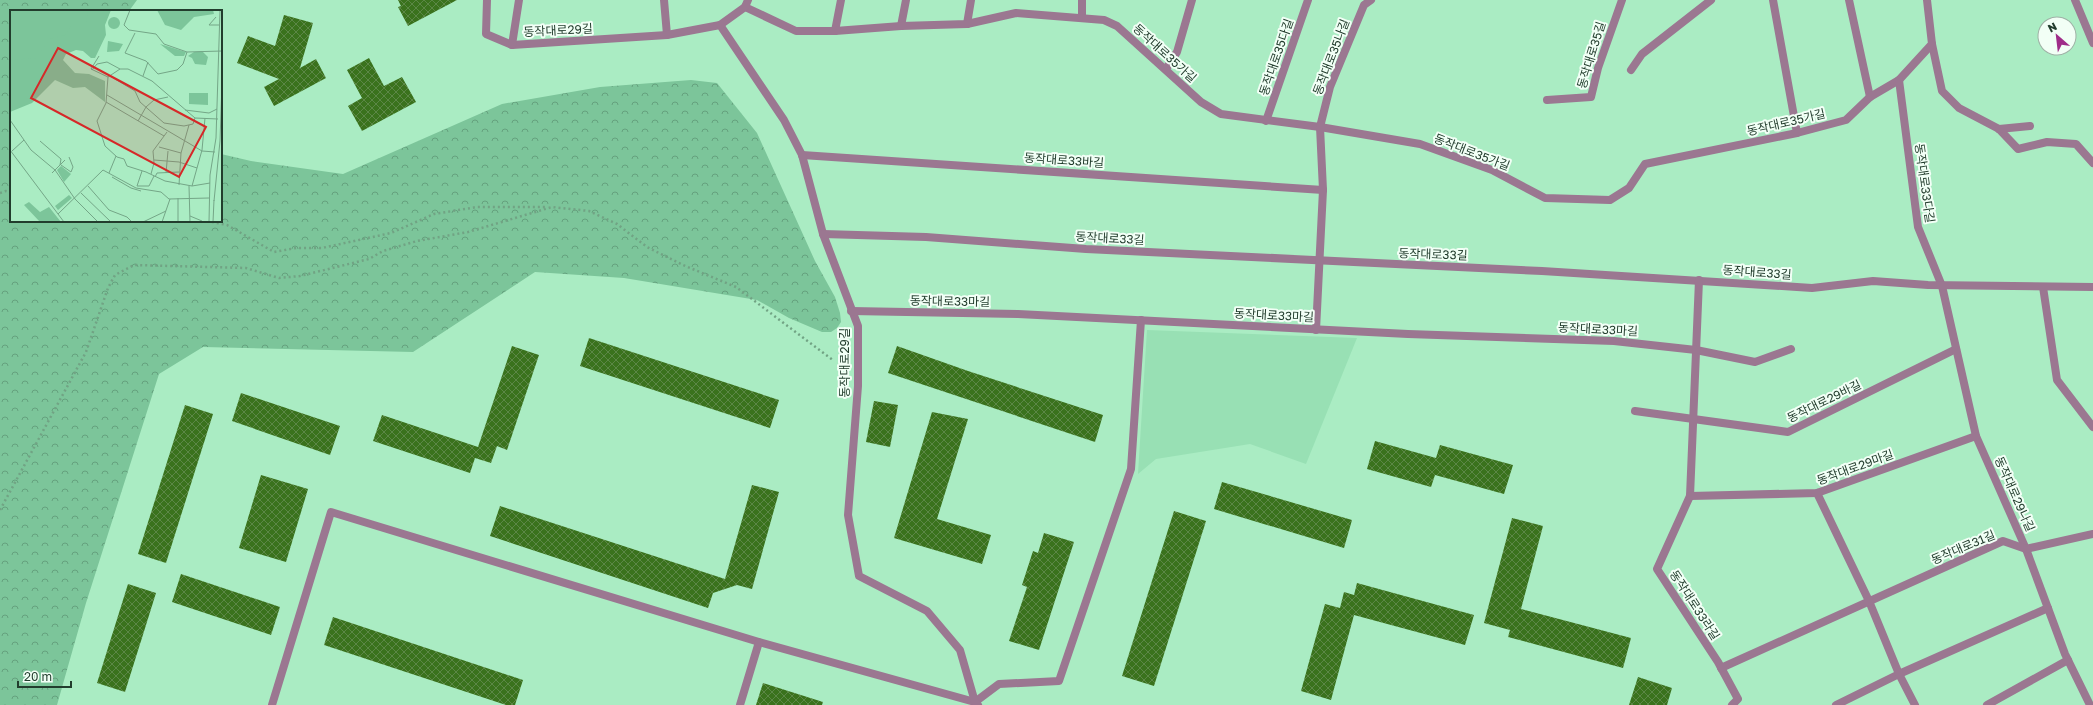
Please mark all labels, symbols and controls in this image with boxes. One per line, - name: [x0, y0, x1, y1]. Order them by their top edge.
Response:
- inset map: [10, 10, 222, 222]
- north arrow: [2037, 16, 2077, 56]
- street label: 동작대로35다길: [1256, 17, 1296, 97]
- street label: 동작대로35나길: [1310, 17, 1352, 97]
- text: N: [2045, 19, 2059, 34]
- street label: 동작대로35길: [1574, 20, 1608, 90]
- street label: 동작대로29길: [523, 21, 593, 39]
- street label: 동작대로35가길: [1130, 21, 1200, 85]
- street label: 동작대로35가길: [1745, 106, 1827, 138]
- street label: 동작대로35가길: [1432, 131, 1512, 173]
- street label: 동작대로33다길: [1912, 142, 1938, 224]
- street label: 동작대로33바길: [1023, 150, 1105, 170]
- street label: 동작대로33길: [1075, 229, 1145, 247]
- street label: 동작대로33길: [1398, 245, 1468, 263]
- street label: 동작대로33길: [1722, 262, 1792, 282]
- street label: 동작대로33마길: [910, 293, 990, 309]
- street label: 동작대로33마길: [1234, 305, 1314, 325]
- street label: 동작대로33마길: [1558, 319, 1638, 339]
- street label: 동작대로29길: [837, 328, 852, 398]
- street label: 동작대로29바길: [1785, 377, 1863, 425]
- street label: 동작대로29마길: [1815, 446, 1895, 488]
- street label: 동작대로29나길: [1992, 454, 2038, 534]
- street label: 동작대로31길: [1929, 527, 1997, 567]
- street label: 동작대로33라길: [1667, 567, 1723, 643]
- scale bar: [18, 663, 71, 689]
- text: 20 m: [24, 669, 52, 684]

